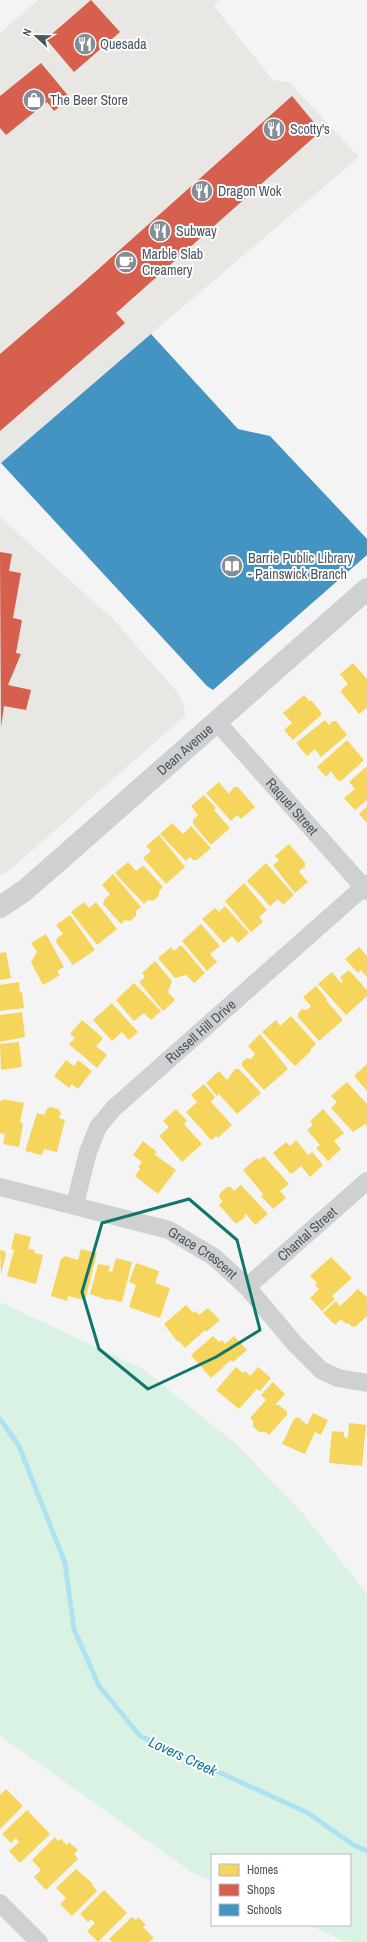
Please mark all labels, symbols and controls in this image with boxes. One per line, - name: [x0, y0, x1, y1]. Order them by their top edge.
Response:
- north arrow: [16, 16, 56, 56]
- text: N: [19, 27, 34, 38]
- restaurant icon: Quesada: [72, 31, 98, 57]
- place label: Quesada: [100, 35, 147, 53]
- shop icon: The Beer Store: [21, 87, 47, 113]
- place label: The Beer Store: [50, 91, 128, 109]
- restaurant icon: Scotty's: [261, 116, 287, 142]
- place label: Scotty's: [290, 120, 330, 138]
- restaurant icon: Dragon Wok: [189, 178, 215, 204]
- place label: Dragon Wok: [218, 182, 282, 200]
- restaurant icon: Subway: [147, 218, 173, 244]
- place label: Subway: [176, 222, 217, 240]
- place label: Marble Slab Creamery: [142, 245, 203, 279]
- cafe icon: Marble Slab Creamery: [113, 249, 139, 275]
- place label: Barrie Public Library - Painswick Branch: [248, 549, 354, 583]
- library icon: Barrie Public Library - Painswick Branch: [219, 553, 245, 579]
- street label: Dean Avenue: [153, 720, 217, 779]
- street label: Raquel Street: [262, 774, 322, 839]
- street label: Russell Hill Drive: [162, 995, 240, 1067]
- street label: Chantal Street: [273, 1203, 340, 1265]
- street label: Grace Crescent: [165, 1222, 241, 1283]
- water label: Lovers Creek: [145, 1731, 221, 1781]
- legend: [211, 1854, 351, 1926]
- text: Homes: [247, 1862, 278, 1878]
- text: Shops: [247, 1882, 275, 1898]
- text: Schools: [247, 1902, 282, 1918]

